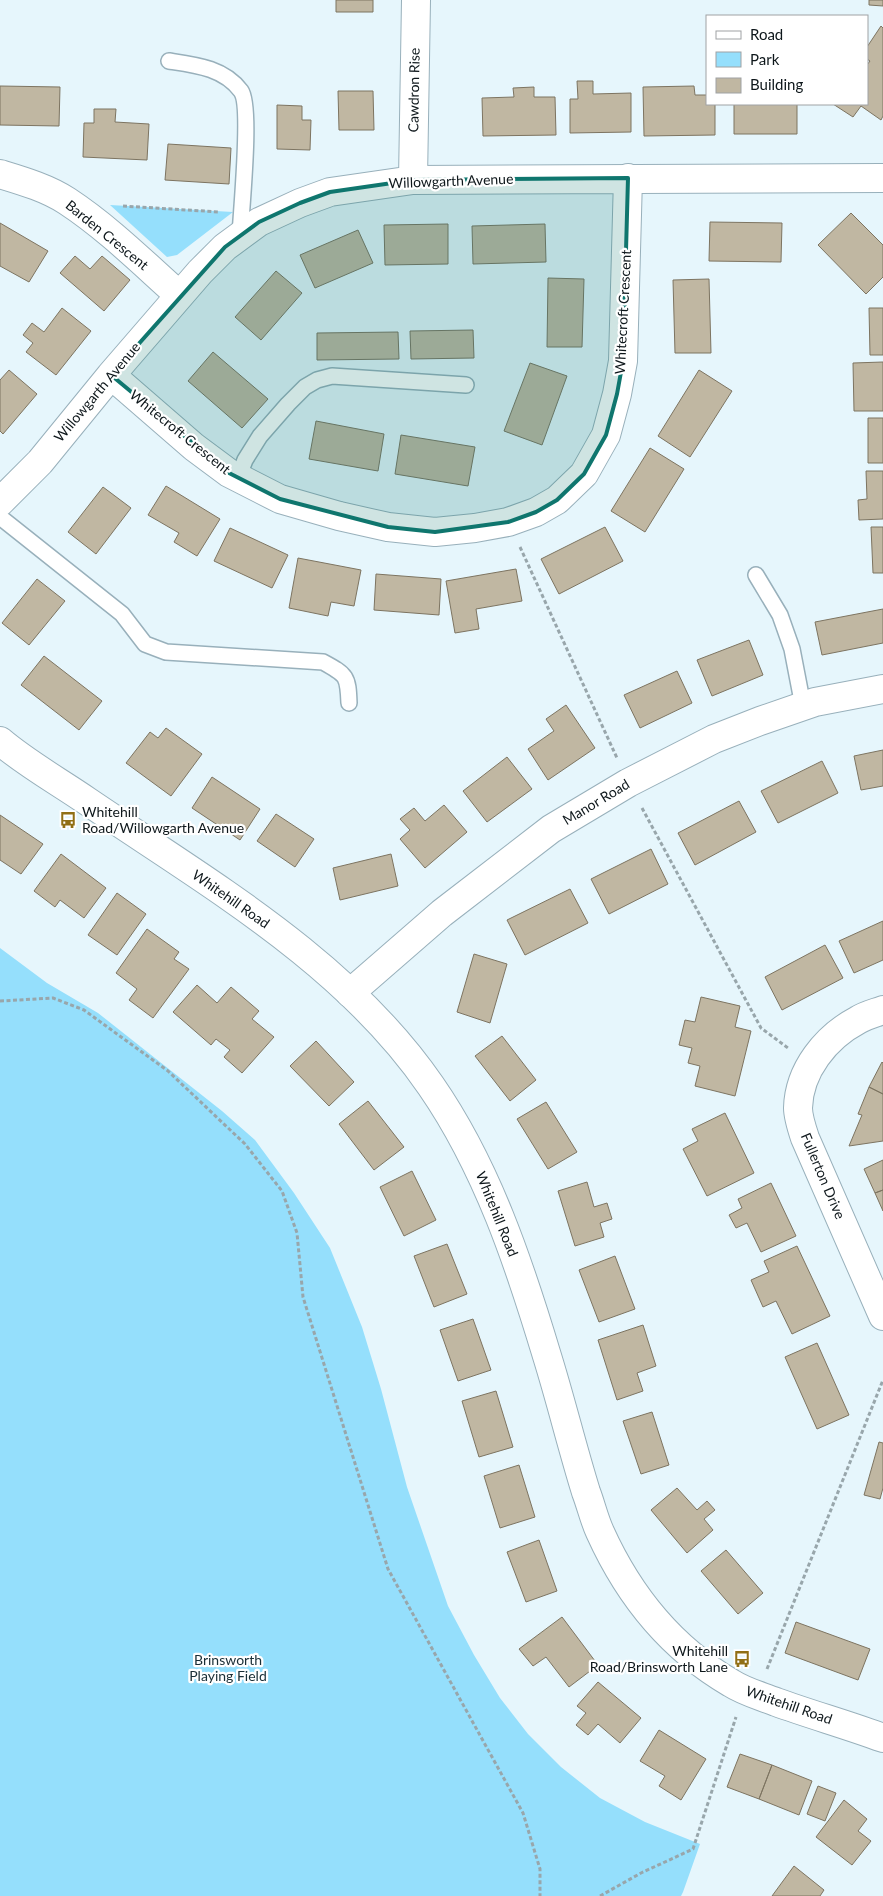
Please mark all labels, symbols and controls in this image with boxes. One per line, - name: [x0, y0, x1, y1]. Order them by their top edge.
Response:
- legend: [706, 15, 868, 105]
- text: Road: [750, 25, 783, 43]
- street label: Cawdron Rise: [404, 48, 423, 132]
- text: Park: [750, 50, 780, 68]
- text: Building: [750, 75, 803, 93]
- street label: Willowgarth Avenue: [388, 170, 514, 191]
- street label: Barden Crescent: [62, 196, 152, 273]
- street label: Whitecroft Crescent: [611, 249, 634, 375]
- street label: Willowgarth Avenue: [50, 338, 143, 445]
- street label: Whitecroft Crescent: [127, 386, 234, 477]
- street label: Manor Road: [559, 775, 632, 828]
- place label: Whitehill Road/Willowgarth Avenue: [82, 803, 244, 836]
- bus stop icon: Whitehill Road/Willowgarth Avenue: [58, 810, 78, 830]
- street label: Whitehill Road: [189, 866, 273, 931]
- street label: Fullerton Drive: [798, 1130, 849, 1221]
- street label: Whitehill Road: [473, 1169, 522, 1259]
- place label: Whitehill Road/Brinsworth Lane: [590, 1642, 728, 1675]
- bus stop icon: Whitehill Road/Brinsworth Lane: [732, 1649, 752, 1669]
- park label: Brinsworth Playing Field: [189, 1651, 267, 1684]
- street label: Whitehill Road: [744, 1682, 835, 1727]

